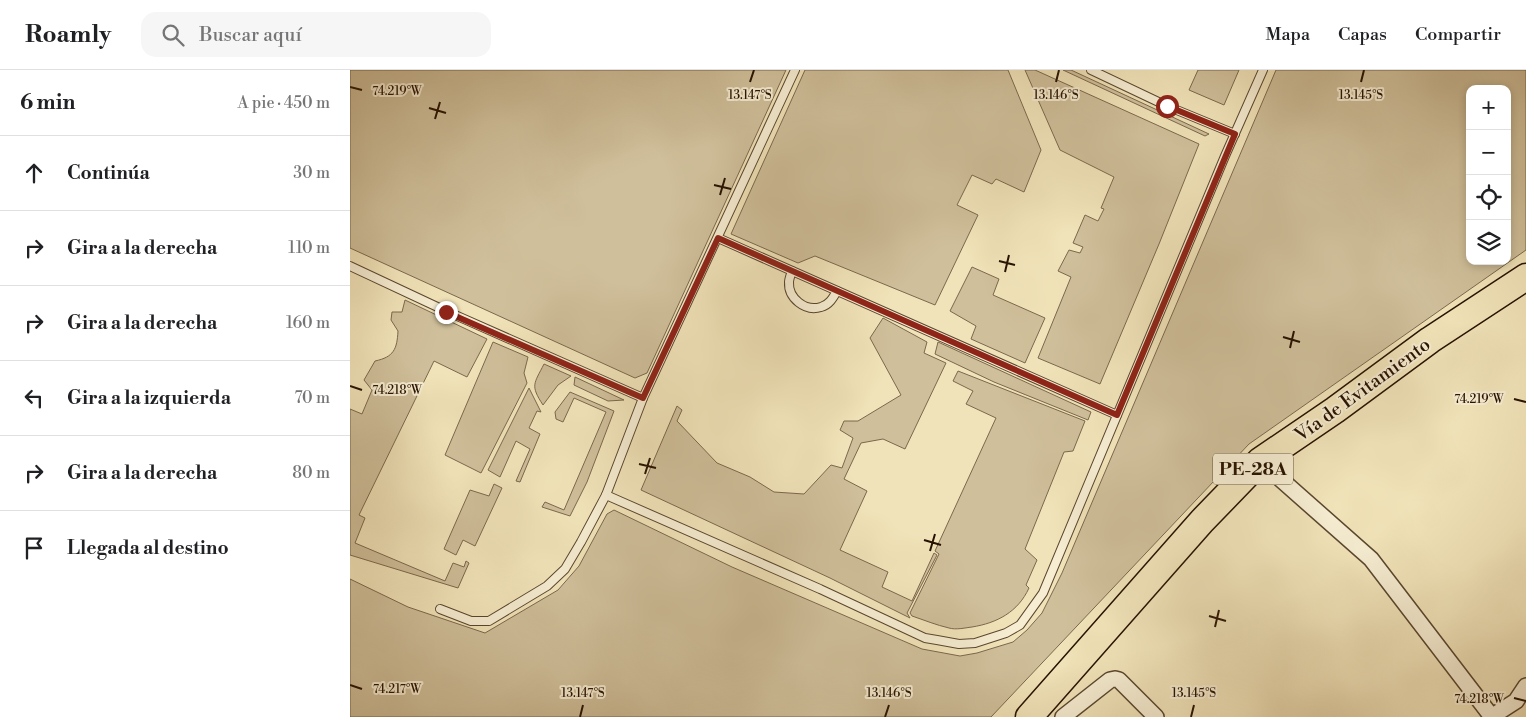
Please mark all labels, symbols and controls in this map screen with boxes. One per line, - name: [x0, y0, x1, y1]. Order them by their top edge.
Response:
- search box: [141, 12, 491, 57]
- text: Roamly: [25, 20, 111, 50]
- icon: search: [159, 21, 187, 49]
- text: Buscar aquí: [199, 23, 302, 47]
- text: Mapa: [1266, 23, 1310, 46]
- text: Capas: [1338, 23, 1387, 46]
- text: Compartir: [1415, 23, 1501, 46]
- text: 74.219°W: [372, 84, 423, 99]
- map controls: [1466, 85, 1511, 265]
- button: +: [1466, 85, 1511, 130]
- text: 13.147°S: [728, 88, 772, 103]
- text: 13.146°S: [1033, 88, 1079, 103]
- text: 13.145°S: [1339, 88, 1383, 103]
- text: 6 min: [20, 90, 75, 116]
- text: A pie · 450 m: [238, 93, 330, 113]
- route start: [1156, 95, 1179, 118]
- button: −: [1466, 130, 1511, 175]
- icon: ahead: [20, 159, 48, 187]
- text: Continúa: [67, 161, 150, 185]
- text: 30 m: [293, 163, 330, 183]
- button: locate: [1466, 175, 1511, 220]
- button: layers: [1466, 220, 1511, 265]
- icon: right: [20, 234, 48, 262]
- text: Gira a la derecha: [67, 236, 217, 260]
- text: 110 m: [288, 238, 330, 258]
- route end: [435, 301, 458, 324]
- icon: right: [20, 309, 48, 337]
- text: Gira a la derecha: [67, 311, 217, 335]
- text: 160 m: [286, 313, 330, 333]
- street label: Vía de Evitamiento: [1289, 332, 1435, 448]
- text: 74.218°W: [372, 383, 423, 398]
- icon: left: [20, 384, 48, 412]
- text: Gira a la izquierda: [67, 386, 231, 410]
- text: 70 m: [294, 388, 330, 408]
- text: 74.219°W: [1454, 392, 1505, 407]
- road number: PE-28A: [1213, 454, 1293, 484]
- icon: right: [20, 459, 48, 487]
- text: Gira a la derecha: [67, 461, 217, 485]
- text: 80 m: [292, 463, 330, 483]
- icon: arrive: [20, 534, 48, 562]
- text: Llegada al destino: [67, 536, 229, 560]
- text: 74.217°W: [373, 682, 422, 697]
- text: 13.147°S: [561, 686, 605, 701]
- text: 13.146°S: [866, 686, 912, 701]
- text: 13.145°S: [1172, 686, 1216, 701]
- text: 74.218°W: [1454, 692, 1505, 707]

